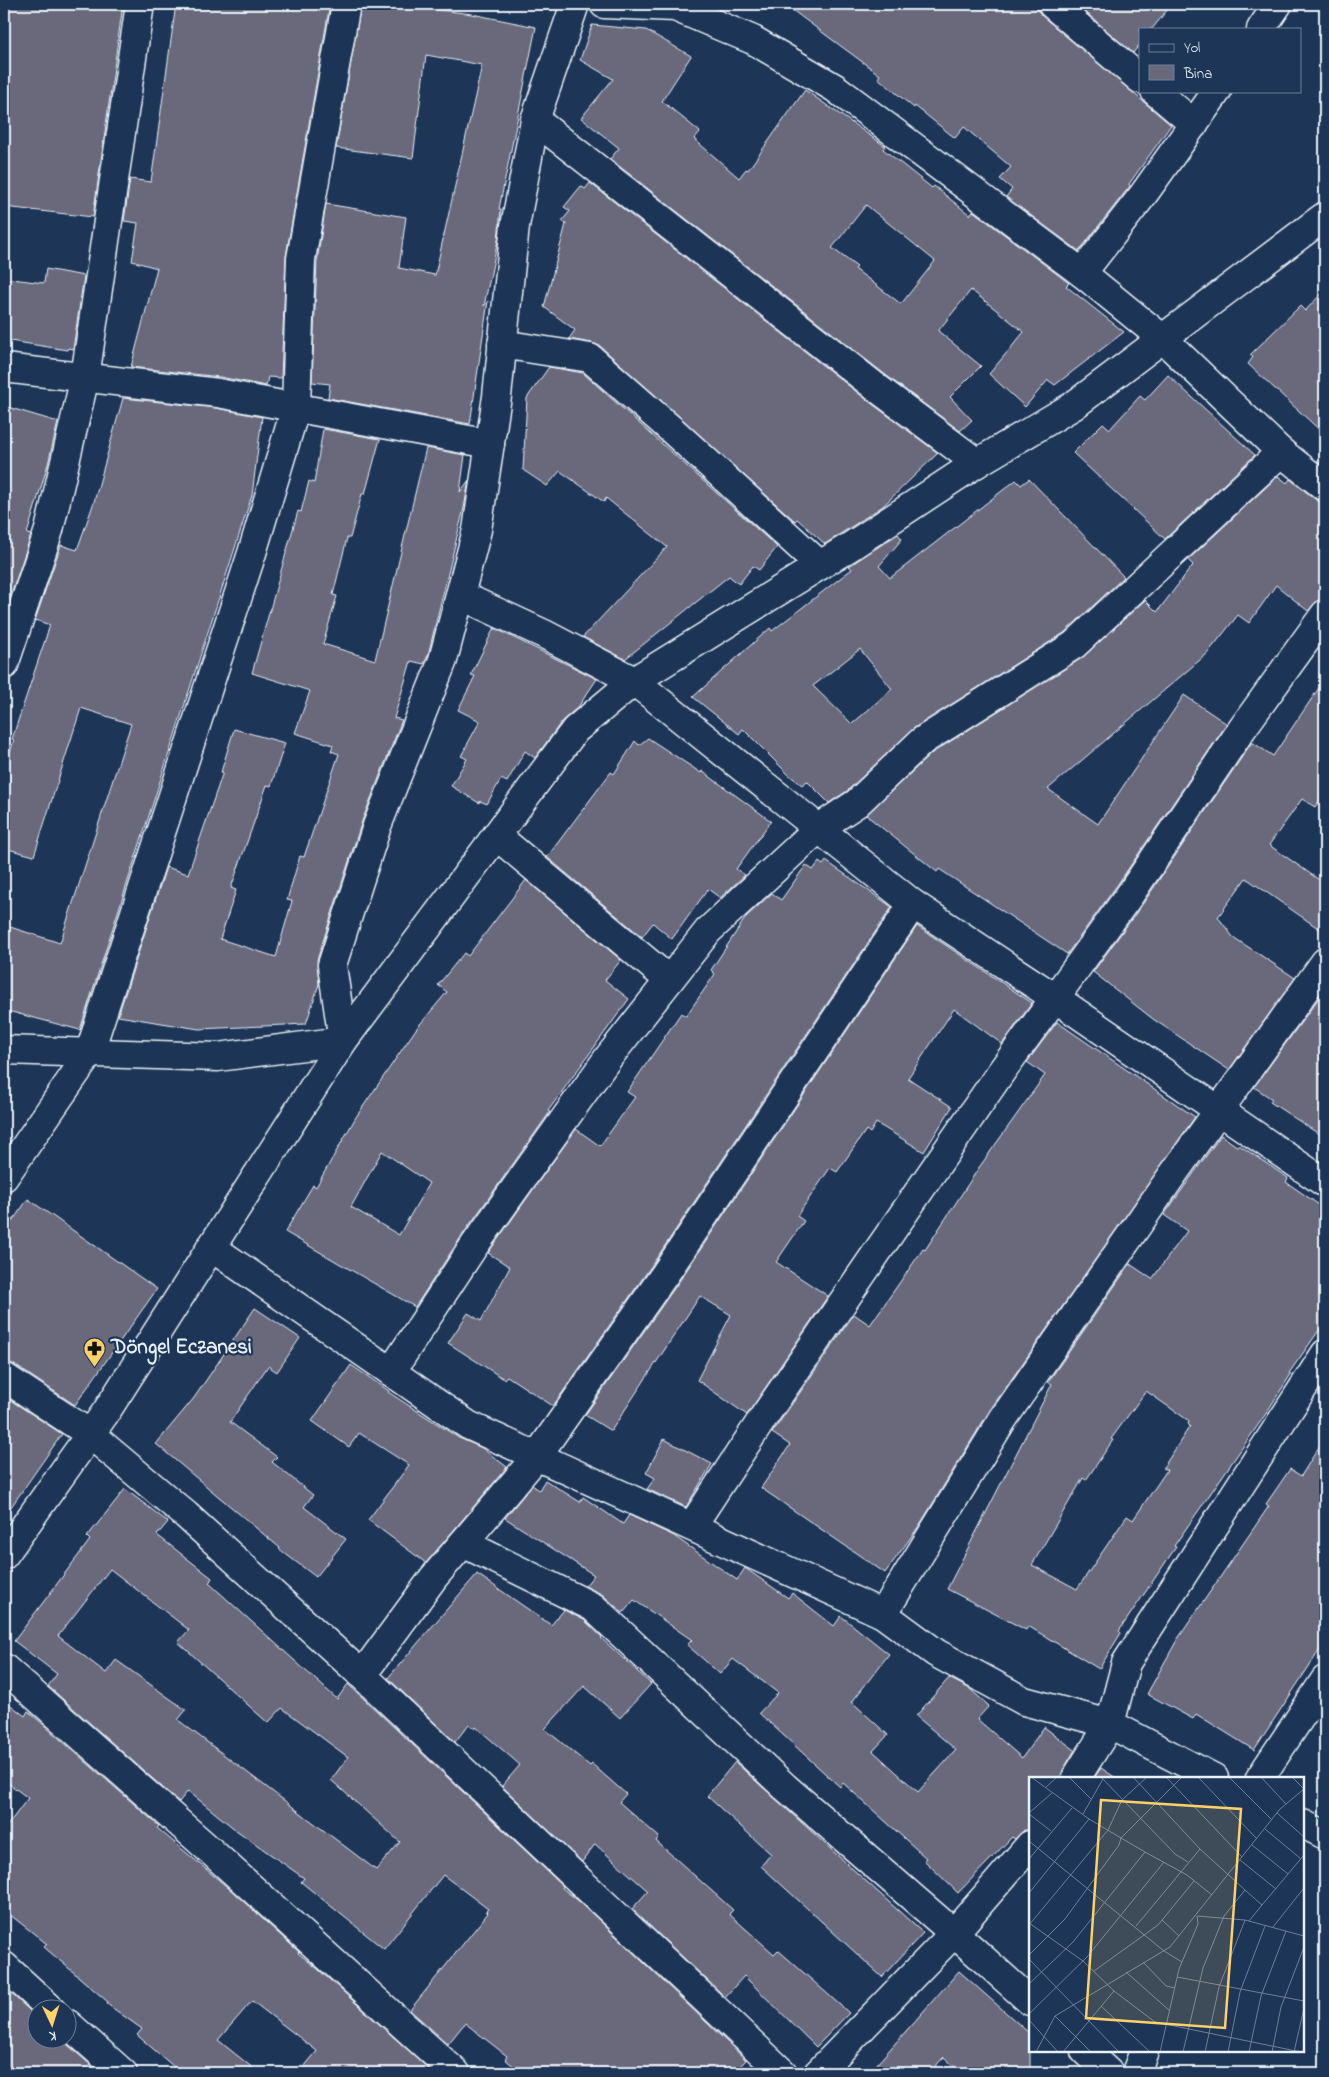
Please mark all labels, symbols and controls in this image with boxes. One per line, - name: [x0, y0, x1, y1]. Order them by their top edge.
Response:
- legend: [1139, 28, 1302, 92]
- text: Yol: [1184, 37, 1200, 59]
- text: Bina: [1183, 63, 1212, 85]
- place label: Döngel Eczanesi: [110, 1333, 252, 1365]
- pharmacy icon: Döngel Eczanesi: [83, 1336, 107, 1367]
- inset map: [1029, 1777, 1304, 2052]
- north arrow: [28, 2000, 78, 2050]
- text: K: [47, 2025, 57, 2046]

